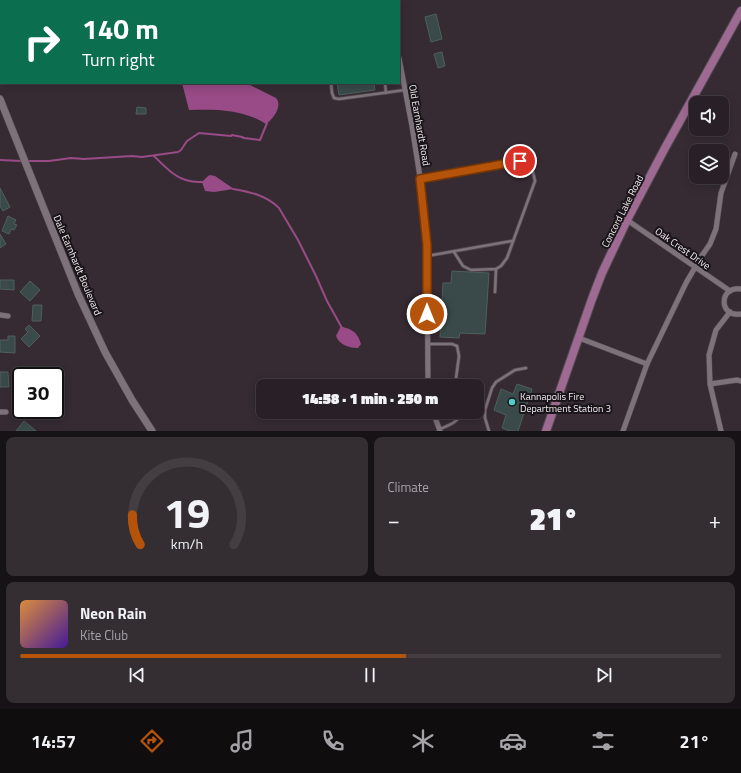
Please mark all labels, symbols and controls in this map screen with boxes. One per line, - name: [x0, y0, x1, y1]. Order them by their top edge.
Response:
- text: 140 m: [82, 7, 159, 50]
- icon: right: [16, 16, 68, 68]
- text: Turn right: [82, 46, 155, 73]
- street label: Old Earnhardt Road: [405, 83, 434, 167]
- map controls: [689, 96, 729, 184]
- button: sound: [689, 96, 729, 136]
- pin: [503, 144, 537, 178]
- button: layers: [689, 144, 729, 184]
- icon: arrive: [509, 150, 531, 172]
- street label: Concord Lake Road: [598, 172, 647, 250]
- street label: Dale Earnhardt Boulevard: [50, 213, 105, 318]
- street label: Oak Crest Drive: [652, 224, 713, 273]
- position arrow: [406, 293, 448, 335]
- speed limit sign: 30: [12, 367, 64, 419]
- text: 14:58 · 1 min · 250 m: [302, 387, 438, 410]
- place label: Kannapolis Fire Department Station 3: [520, 389, 611, 416]
- marker: Kannapolis Fire Department Station 3: [507, 397, 517, 407]
- text: Climate: [388, 477, 429, 497]
- text: 19: [163, 480, 210, 543]
- text: 21°: [530, 496, 579, 542]
- text: −: [388, 503, 400, 537]
- text: +: [709, 503, 721, 537]
- text: km/h: [171, 532, 203, 554]
- text: Neon Rain: [80, 602, 147, 625]
- text: Kite Club: [80, 625, 128, 645]
- icon: previous: [126, 664, 148, 686]
- icon: pause: [359, 664, 381, 686]
- icon: next: [593, 664, 615, 686]
- icon: directions: [138, 727, 166, 755]
- icon: music: [228, 727, 256, 755]
- icon: phone: [319, 727, 347, 755]
- icon: climate: [409, 727, 437, 755]
- icon: car: [499, 727, 527, 755]
- icon: filters: [589, 727, 617, 755]
- text: 14:57: [31, 728, 76, 755]
- text: 21°: [680, 728, 710, 755]

